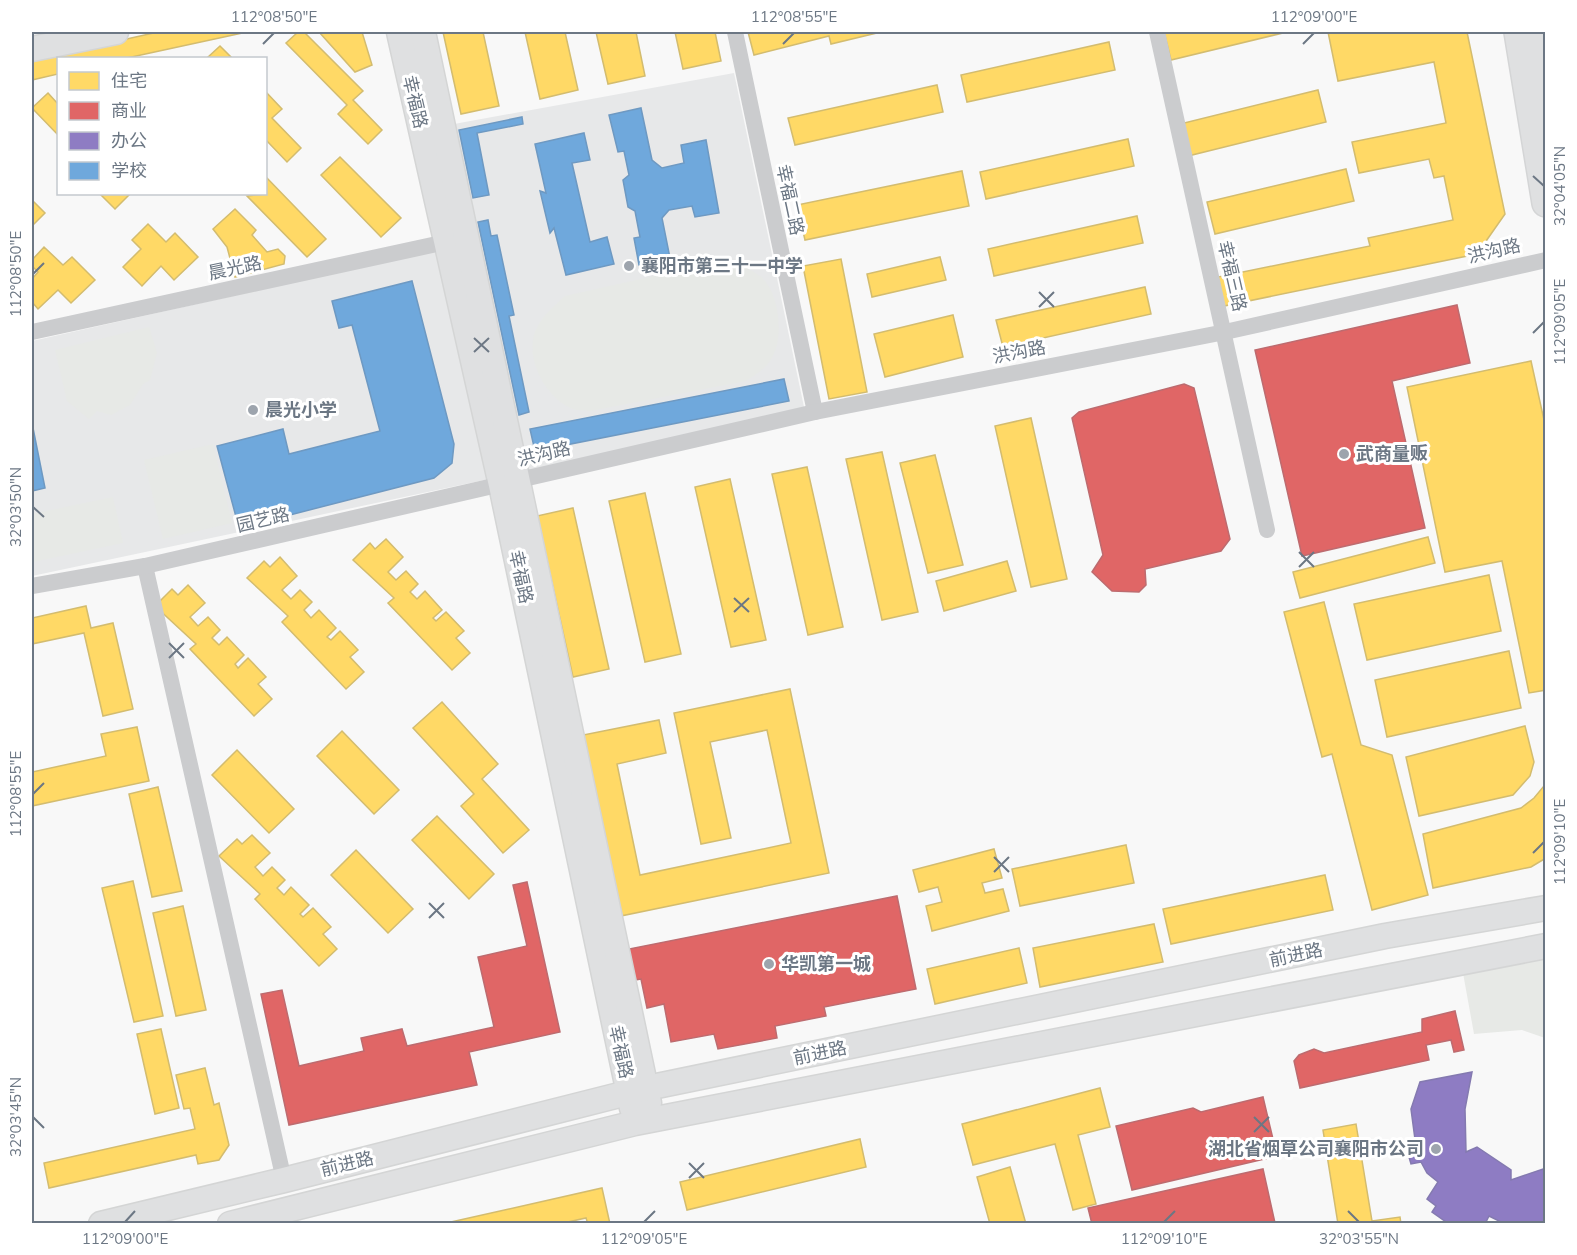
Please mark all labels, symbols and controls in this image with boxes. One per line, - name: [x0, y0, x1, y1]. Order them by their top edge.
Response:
- text: 112°08'50"E: [231, 7, 317, 26]
- text: 112°08'55"E: [751, 7, 837, 26]
- text: 112°09'00"E: [1271, 7, 1357, 26]
- legend: [57, 57, 267, 195]
- text: 住宅: [111, 69, 147, 92]
- street label: 幸福路: [398, 73, 433, 131]
- text: 商业: [111, 99, 147, 122]
- text: 办公: [111, 129, 147, 152]
- text: 32°04'05"N: [1550, 146, 1569, 226]
- text: 学校: [111, 159, 147, 182]
- street label: 幸福二路: [772, 162, 809, 238]
- text: 112°08'50"E: [6, 231, 25, 317]
- street label: 洪沟路: [1465, 233, 1523, 268]
- street label: 幸福三路: [1213, 238, 1252, 314]
- street label: 晨光路: [206, 251, 264, 284]
- place label: 襄阳市第三十一中学: [641, 254, 803, 277]
- marker: 襄阳市第三十一中学: [622, 259, 636, 273]
- text: 112°09'05"E: [1550, 279, 1569, 365]
- street label: 洪沟路: [990, 335, 1048, 368]
- place label: 晨光小学: [265, 398, 337, 421]
- marker: 晨光小学: [246, 403, 260, 417]
- street label: 洪沟路: [515, 436, 573, 471]
- place label: 武商量贩: [1356, 442, 1428, 465]
- marker: 武商量贩: [1337, 447, 1351, 461]
- text: 32°03'50"N: [6, 467, 25, 547]
- street label: 园艺路: [234, 502, 292, 537]
- street label: 幸福路: [505, 548, 538, 606]
- text: 112°08'55"E: [6, 751, 25, 837]
- text: 112°09'10"E: [1550, 799, 1569, 885]
- street label: 前进路: [1267, 938, 1325, 971]
- place label: 华凯第一城: [781, 952, 871, 975]
- marker: 华凯第一城: [762, 957, 776, 971]
- street label: 幸福路: [605, 1023, 638, 1081]
- street label: 前进路: [791, 1036, 849, 1069]
- text: 32°03'45"N: [6, 1077, 25, 1157]
- place label: 湖北省烟草公司襄阳市公司: [1208, 1137, 1424, 1160]
- marker: 湖北省烟草公司襄阳市公司: [1429, 1142, 1443, 1156]
- street label: 前进路: [318, 1146, 376, 1181]
- text: 112°09'00"E: [82, 1229, 168, 1248]
- text: 112°09'05"E: [601, 1229, 687, 1248]
- text: 112°09'10"E: [1121, 1229, 1207, 1248]
- text: 32°03'55"N: [1319, 1229, 1399, 1248]

